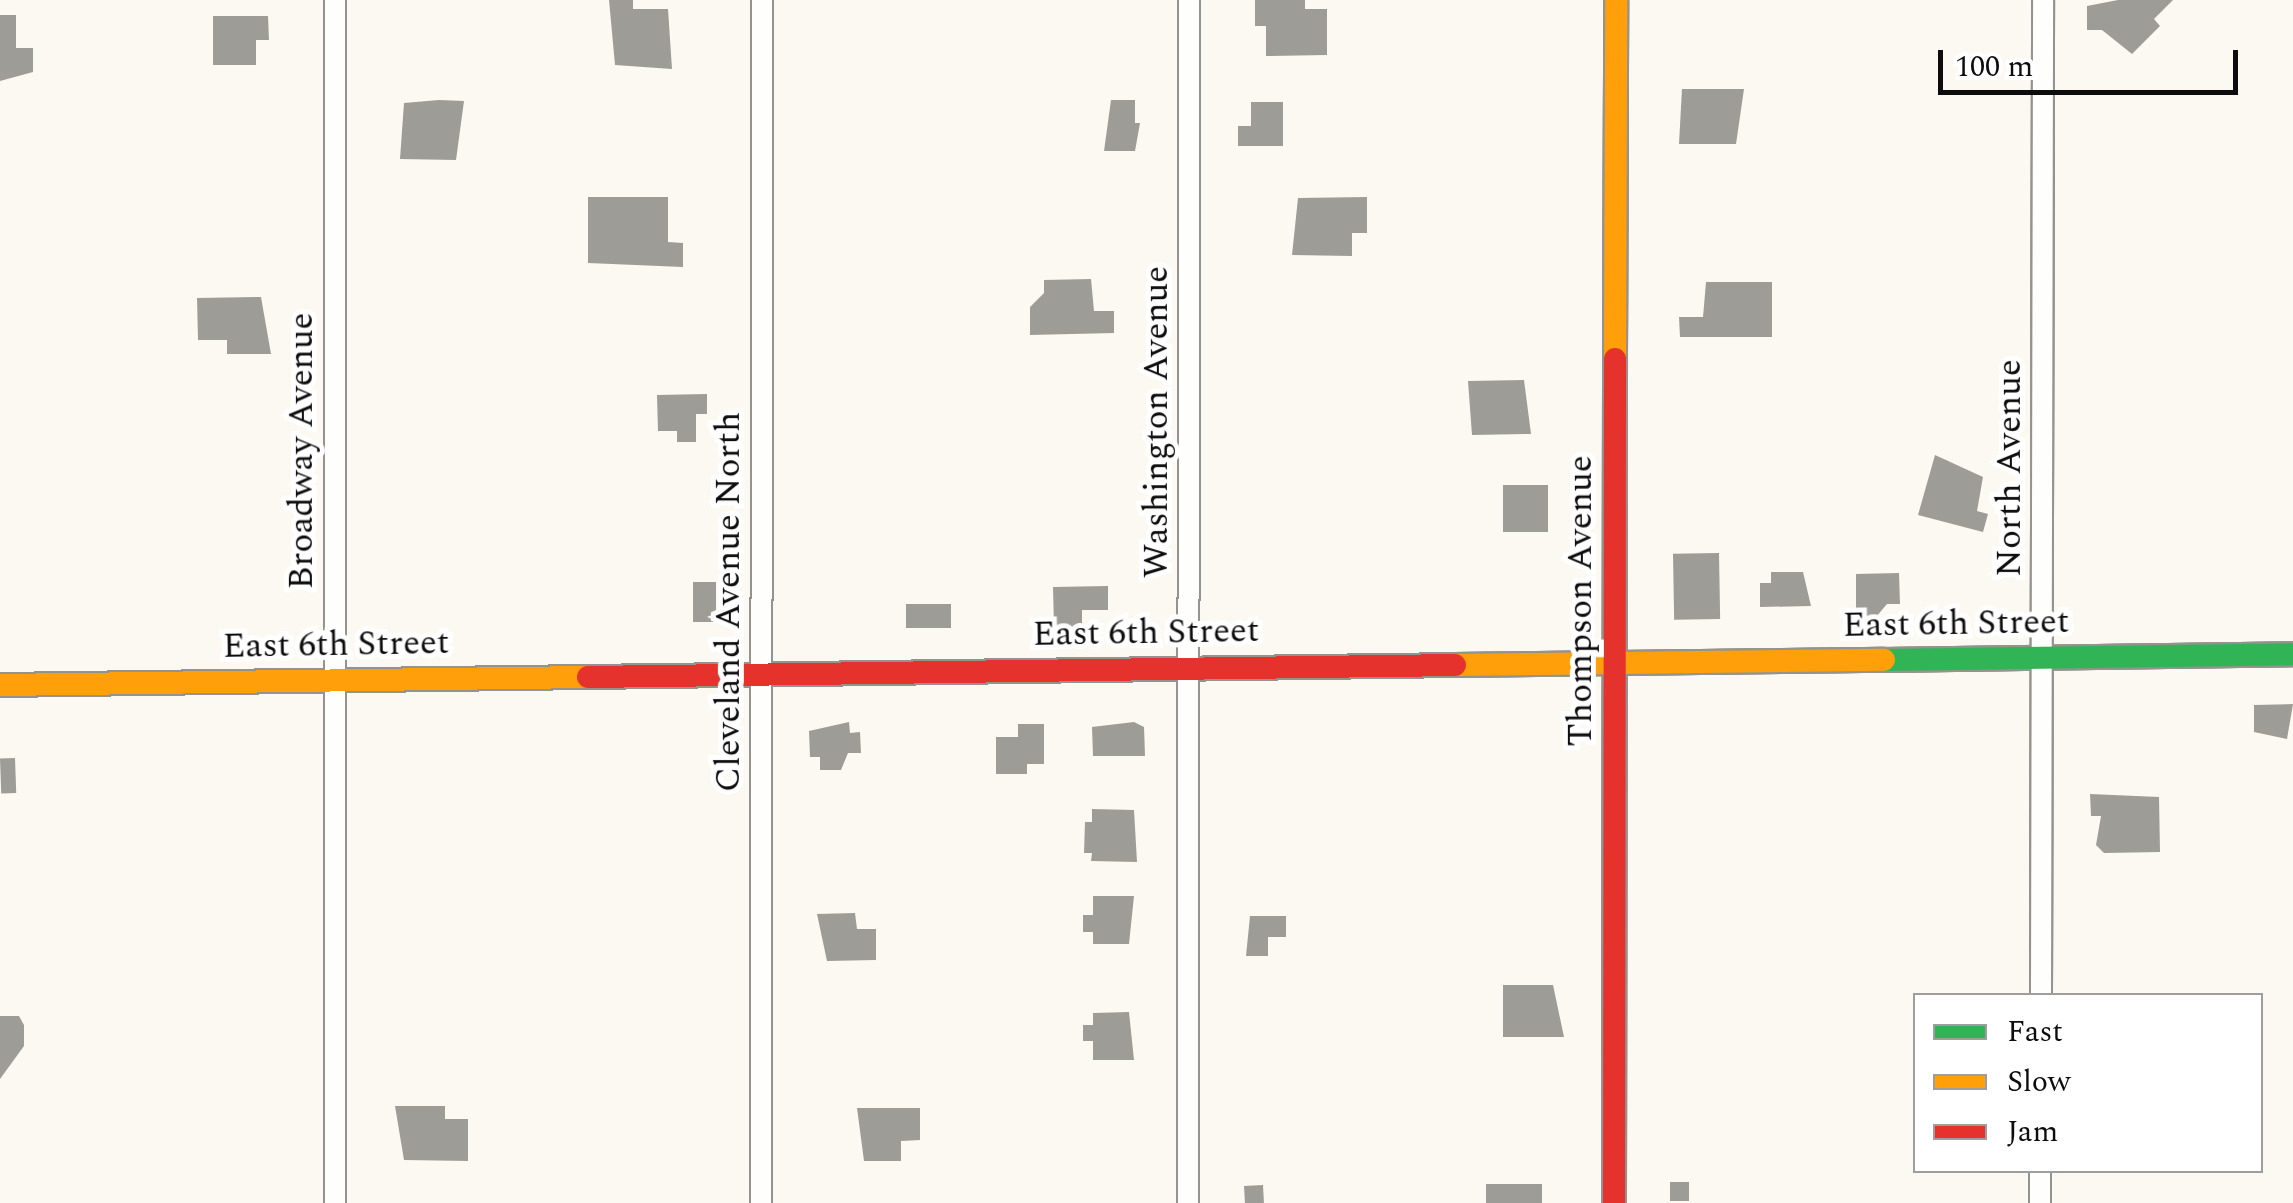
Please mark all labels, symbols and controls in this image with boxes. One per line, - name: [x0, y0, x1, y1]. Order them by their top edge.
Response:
- scale bar: [1943, 30, 2243, 92]
- text: 100 m: [1955, 44, 2033, 90]
- street label: Washington Avenue: [1136, 266, 1178, 578]
- street label: Broadway Avenue: [281, 312, 323, 590]
- street label: North Avenue: [1989, 359, 2031, 577]
- street label: Cleveland Avenue North: [708, 412, 750, 792]
- street label: Thompson Avenue: [1560, 455, 1602, 747]
- street label: East 6th Street: [1842, 601, 2070, 647]
- street label: East 6th Street: [1032, 610, 1260, 656]
- street label: East 6th Street: [222, 622, 450, 668]
- legend: [1913, 993, 2263, 1173]
- text: Fast: [2007, 1009, 2063, 1055]
- text: Slow: [2007, 1059, 2071, 1105]
- text: Jam: [2007, 1109, 2058, 1155]

